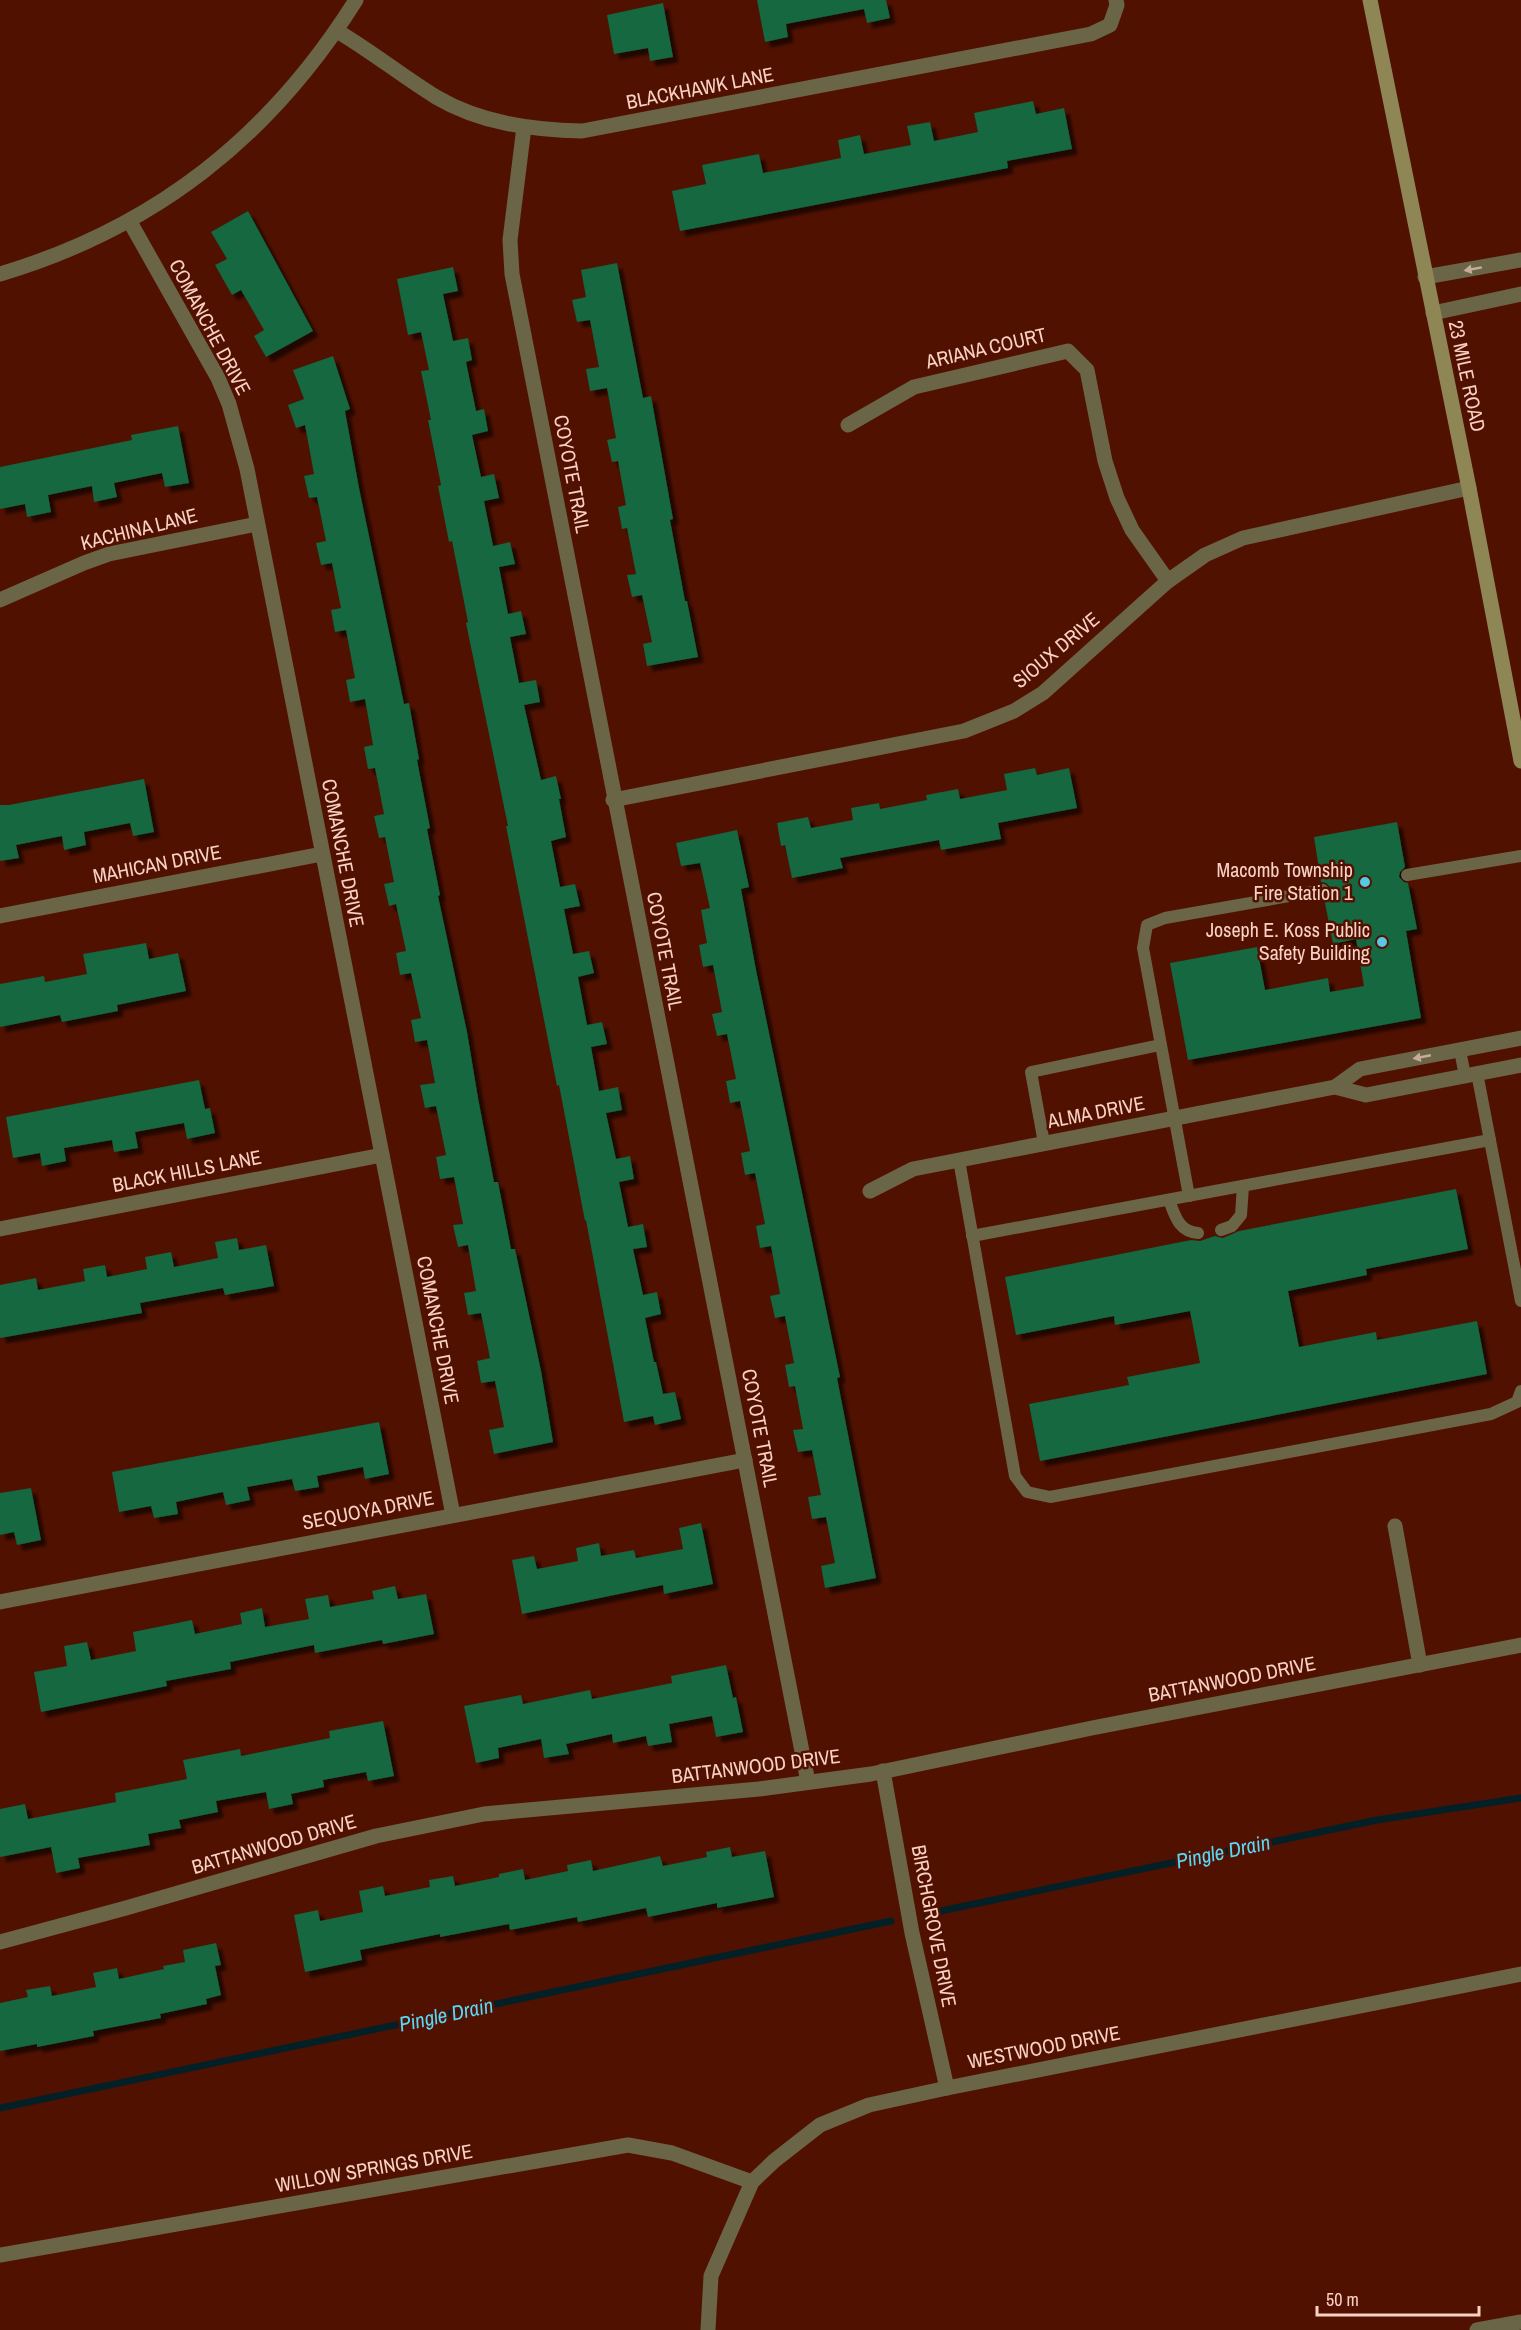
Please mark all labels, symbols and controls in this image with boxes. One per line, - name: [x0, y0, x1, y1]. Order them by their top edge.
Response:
- street label: BLACKHAWK LANE: [624, 60, 776, 115]
- street label: COMANCHE DRIVE: [163, 254, 258, 399]
- one-way arrow: [1463, 265, 1482, 274]
- street label: 23 MILE ROAD: [1443, 318, 1492, 434]
- street label: ARIANA COURT: [922, 321, 1049, 375]
- street label: COYOTE TRAIL: [548, 412, 597, 535]
- street label: KACHINA LANE: [78, 501, 200, 556]
- street label: SIOUX DRIVE: [1007, 605, 1105, 694]
- street label: COMANCHE DRIVE: [316, 777, 371, 929]
- street label: MAHICAN DRIVE: [90, 838, 223, 889]
- place label: Macomb Township Fire Station 1: [1217, 856, 1353, 906]
- marker: Macomb Township Fire Station 1: [1358, 875, 1372, 889]
- street label: COYOTE TRAIL: [641, 889, 690, 1012]
- place label: Joseph E. Koss Public Safety Building: [1206, 916, 1370, 966]
- marker: Joseph E. Koss Public Safety Building: [1375, 935, 1389, 949]
- one-way arrow: [1413, 1053, 1432, 1062]
- street label: ALMA DRIVE: [1044, 1089, 1147, 1134]
- street label: BLACK HILLS LANE: [110, 1143, 264, 1198]
- street label: COMANCHE DRIVE: [411, 1254, 466, 1406]
- street label: COYOTE TRAIL: [736, 1366, 785, 1489]
- street label: SEQUOYA DRIVE: [300, 1484, 436, 1536]
- street label: BATTANWOOD DRIVE: [1146, 1649, 1318, 1708]
- street label: BATTANWOOD DRIVE: [670, 1742, 842, 1789]
- street label: BATTANWOOD DRIVE: [189, 1807, 359, 1880]
- water label: Pingle Drain: [1173, 1827, 1273, 1876]
- street label: BIRCHGROVE DRIVE: [906, 1842, 963, 2009]
- water label: Pingle Drain: [396, 1990, 496, 2039]
- street label: WESTWOOD DRIVE: [965, 2018, 1123, 2075]
- street label: WILLOW SPRINGS DRIVE: [273, 2137, 475, 2198]
- scale bar: [1317, 2279, 1479, 2317]
- text: 50 m: [1326, 2287, 1359, 2312]

